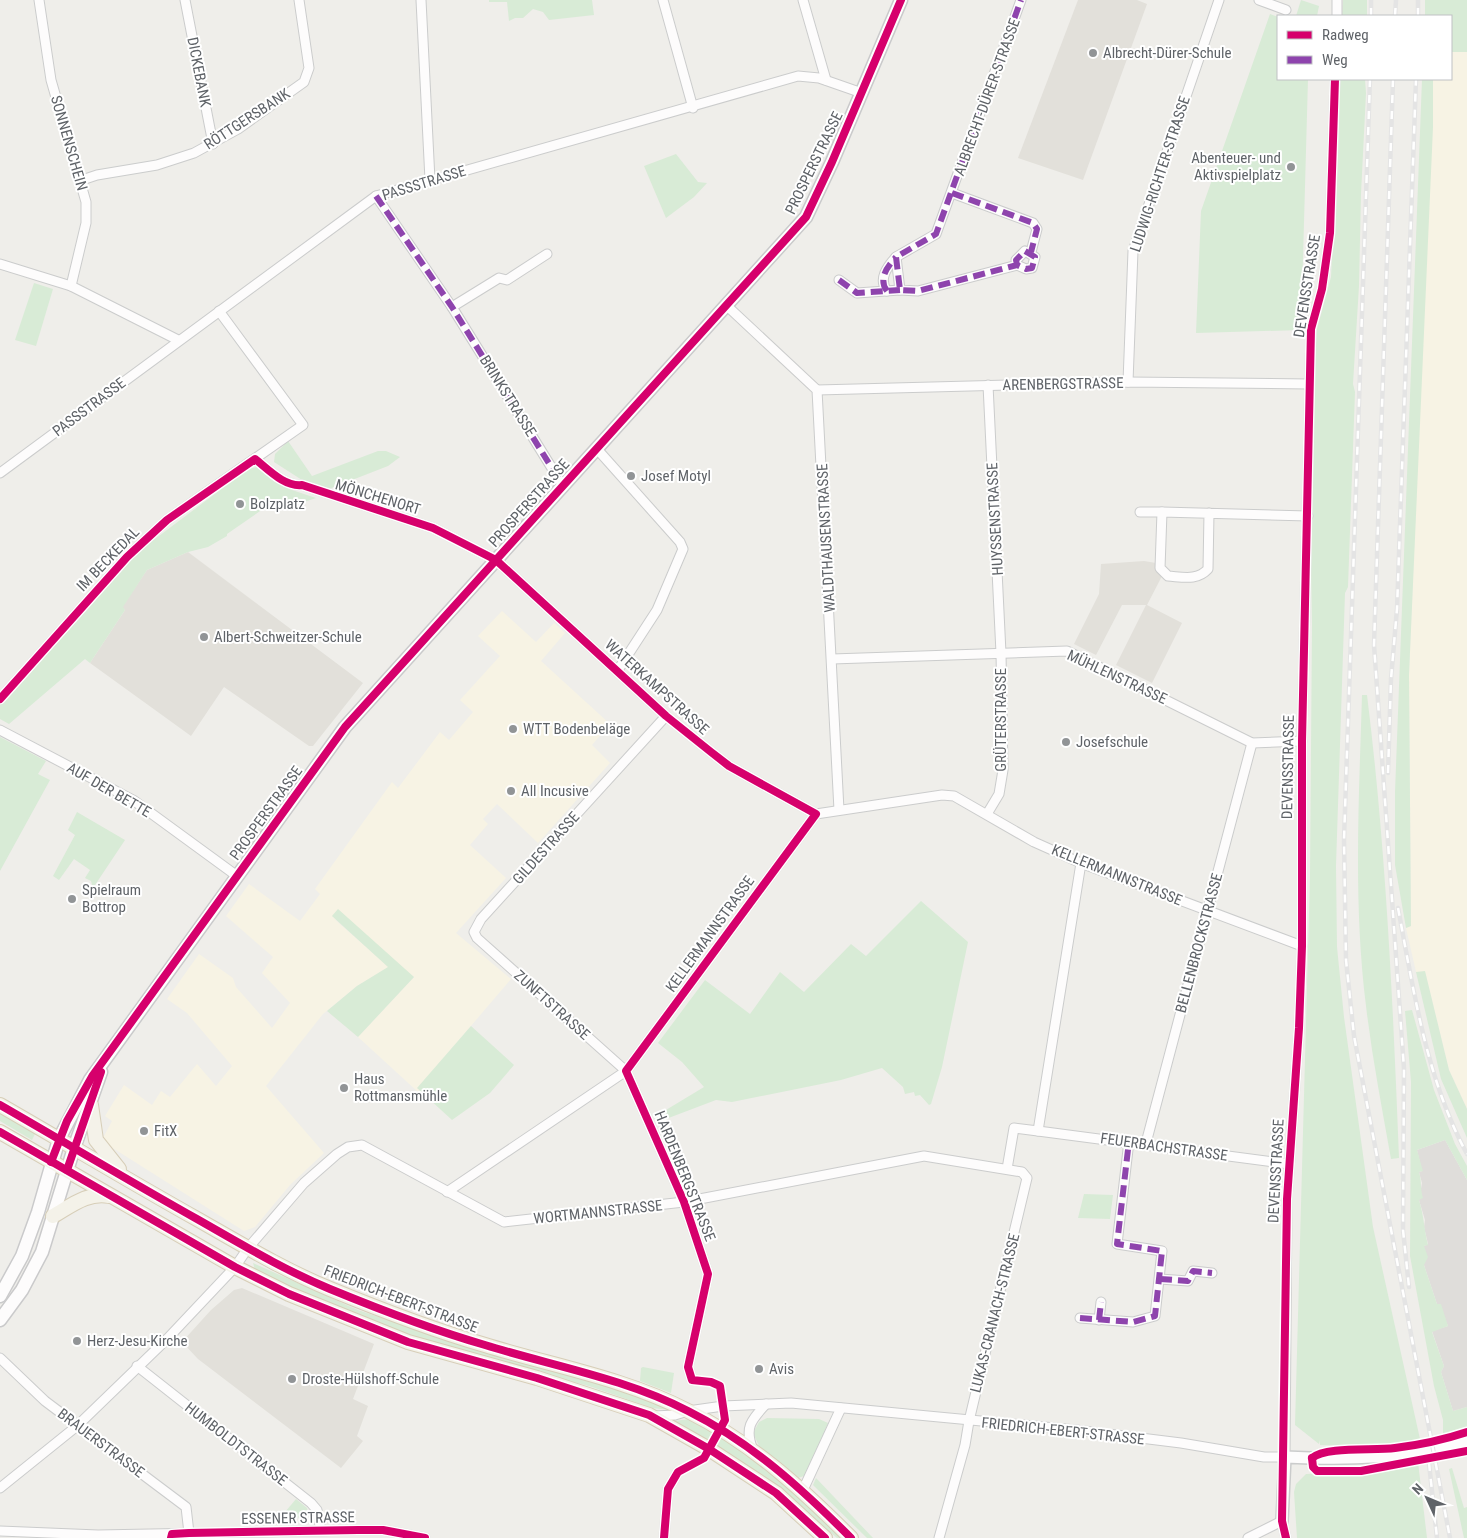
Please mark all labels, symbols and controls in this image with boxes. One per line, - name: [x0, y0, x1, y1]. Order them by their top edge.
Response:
- legend: [1277, 15, 1452, 80]
- street label: ALBRECHT-DÜRER-STRASSE: [950, 16, 1024, 178]
- text: Radweg: [1322, 26, 1369, 44]
- street label: DICKEBANK: [183, 36, 215, 109]
- place label: Albrecht-Dürer-Schule: [1103, 44, 1232, 62]
- marker: Albrecht-Dürer-Schule: [1087, 47, 1099, 59]
- text: Weg: [1322, 51, 1348, 69]
- street label: RÖTTGERSBANK: [201, 84, 294, 153]
- street label: SONNENSCHEIN: [47, 93, 91, 193]
- street label: LUDWIG-RICHTER-STRASSE: [1126, 94, 1194, 254]
- street label: PROSPERSTRASSE: [781, 109, 847, 217]
- place label: Abenteuer- und Aktivspielplatz: [1191, 149, 1281, 184]
- marker: Abenteuer- und Aktivspielplatz: [1285, 161, 1297, 173]
- street label: PASSSTRASSE: [380, 162, 468, 204]
- street label: DEVENSSTRASSE: [1290, 233, 1324, 339]
- street label: BRINKSTRASSE: [476, 352, 540, 440]
- street label: PASSSTRASSE: [49, 374, 129, 440]
- street label: ARENBERGSTRASSE: [1002, 374, 1124, 394]
- street label: PROSPERSTRASSE: [485, 455, 573, 551]
- street label: HUYSSENSTRASSE: [983, 462, 1007, 576]
- street label: WALDTHAUSENSTRASSE: [813, 463, 839, 613]
- place label: Josef Motyl: [641, 467, 711, 485]
- marker: Josef Motyl: [625, 470, 637, 482]
- street label: MÖNCHENORT: [333, 475, 423, 519]
- place label: Bolzplatz: [250, 495, 305, 513]
- marker: Bolzplatz: [234, 498, 246, 510]
- street label: IM BECKEDAL: [73, 523, 143, 595]
- place label: Albert-Schweitzer-Schule: [214, 628, 362, 646]
- marker: Albert-Schweitzer-Schule: [198, 631, 210, 643]
- street label: WATERKAMPSTRASSE: [601, 636, 713, 738]
- street label: MÜHLENSTRASSE: [1064, 646, 1170, 708]
- street label: GRÜTERSTRASSE: [992, 668, 1010, 772]
- street label: DEVENSSTRASSE: [1278, 715, 1298, 819]
- place label: WTT Bodenbeläge: [523, 720, 630, 738]
- marker: WTT Bodenbeläge: [507, 723, 519, 735]
- place label: Josefschule: [1076, 733, 1148, 751]
- marker: Josefschule: [1060, 736, 1072, 748]
- street label: AUF DER BETTE: [64, 759, 154, 821]
- street label: PROSPERSTRASSE: [226, 762, 306, 864]
- place label: All Incusive: [521, 782, 589, 800]
- marker: All Incusive: [505, 785, 517, 797]
- street label: GILDESTRASSE: [509, 808, 583, 888]
- street label: KELLERMANNSTRASSE: [1049, 841, 1185, 909]
- street label: BELLENBROCKSTRASSE: [1172, 871, 1226, 1015]
- street label: KELLERMANNSTRASSE: [662, 872, 758, 996]
- place label: Spielraum Bottrop: [82, 881, 141, 916]
- marker: Spielraum Bottrop: [66, 893, 78, 905]
- street label: ZUNFTSTRASSE: [510, 966, 594, 1044]
- place label: Haus Rottmansmühle: [354, 1070, 447, 1105]
- marker: Haus Rottmansmühle: [338, 1082, 350, 1094]
- street label: HARDENBERGSTRASSE: [651, 1108, 719, 1244]
- street label: DEVENSSTRASSE: [1264, 1119, 1288, 1223]
- place label: FitX: [154, 1122, 177, 1140]
- marker: FitX: [138, 1125, 150, 1137]
- street label: FEUERBACHSTRASSE: [1099, 1129, 1229, 1165]
- street label: WORTMANNSTRASSE: [533, 1196, 663, 1228]
- street label: LUKAS-CRANACH-STRASSE: [967, 1232, 1023, 1394]
- street label: FRIEDRICH-EBERT-STRASSE: [321, 1261, 481, 1337]
- place label: Herz-Jesu-Kirche: [87, 1332, 188, 1350]
- marker: Herz-Jesu-Kirche: [71, 1335, 83, 1347]
- place label: Avis: [769, 1360, 794, 1378]
- marker: Avis: [753, 1363, 765, 1375]
- place label: Droste-Hülshoff-Schule: [302, 1370, 439, 1388]
- marker: Droste-Hülshoff-Schule: [286, 1373, 298, 1385]
- street label: HUMBOLDTSTRASSE: [181, 1399, 291, 1489]
- street label: BRAUERSTRASSE: [54, 1405, 148, 1481]
- street label: FRIEDRICH-EBERT-STRASSE: [981, 1413, 1145, 1449]
- north arrow: [1402, 1473, 1452, 1523]
- text: N: [1409, 1480, 1426, 1498]
- street label: ESSENER STRASSE: [241, 1508, 355, 1528]

